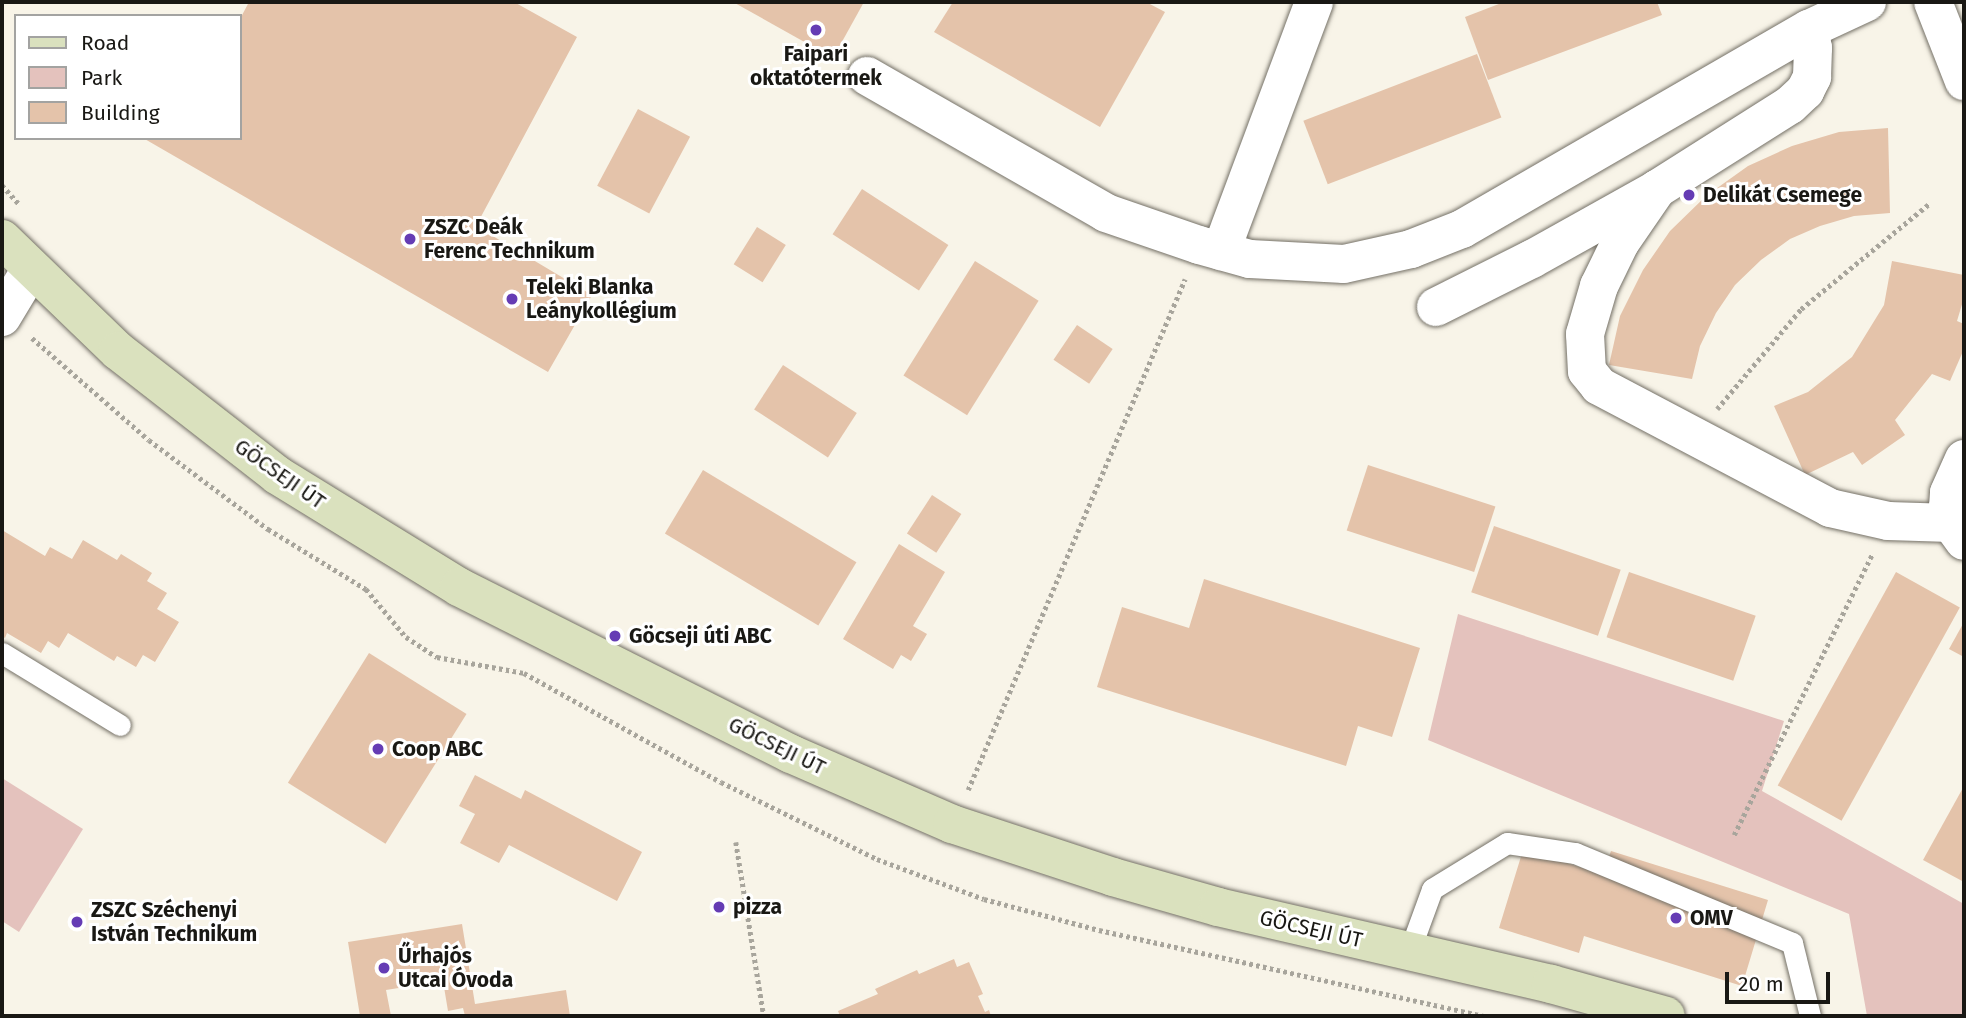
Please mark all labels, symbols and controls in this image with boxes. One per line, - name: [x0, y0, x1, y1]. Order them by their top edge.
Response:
- legend: [14, 14, 242, 140]
- marker: Faipari oktatótermek: [808, 22, 824, 38]
- text: Road: [81, 30, 129, 56]
- place label: Faipari oktatótermek: [750, 41, 882, 91]
- text: Park: [81, 65, 122, 91]
- text: Building: [81, 100, 160, 126]
- place label: Delikát Csemege: [1703, 182, 1862, 208]
- marker: Delikát Csemege: [1681, 187, 1697, 203]
- place label: ZSZC Deák Ferenc Technikum: [424, 214, 595, 264]
- marker: ZSZC Deák Ferenc Technikum: [402, 231, 418, 247]
- place label: Teleki Blanka Leánykollégium: [526, 274, 677, 324]
- marker: Teleki Blanka Leánykollégium: [504, 291, 520, 307]
- street label: GÖCSEJI ÚT: [230, 434, 330, 514]
- place label: Göcseji úti ABC: [629, 623, 772, 649]
- marker: Göcseji úti ABC: [607, 628, 623, 644]
- street label: GÖCSEJI ÚT: [724, 712, 830, 780]
- place label: Coop ABC: [392, 736, 483, 762]
- marker: Coop ABC: [370, 741, 386, 757]
- place label: pizza: [733, 894, 782, 920]
- place label: ZSZC Széchenyi István Technikum: [91, 897, 257, 947]
- marker: pizza: [711, 899, 727, 915]
- street label: GÖCSEJI ÚT: [1257, 905, 1365, 953]
- place label: OMV: [1690, 905, 1733, 931]
- marker: OMV: [1668, 910, 1684, 926]
- marker: ZSZC Széchenyi István Technikum: [69, 914, 85, 930]
- place label: Űrhajós Utcai Óvoda: [398, 943, 513, 993]
- scale bar: [1728, 958, 1833, 1002]
- marker: Űrhajós Utcai Óvoda: [376, 960, 392, 976]
- text: 20 m: [1738, 971, 1784, 997]

